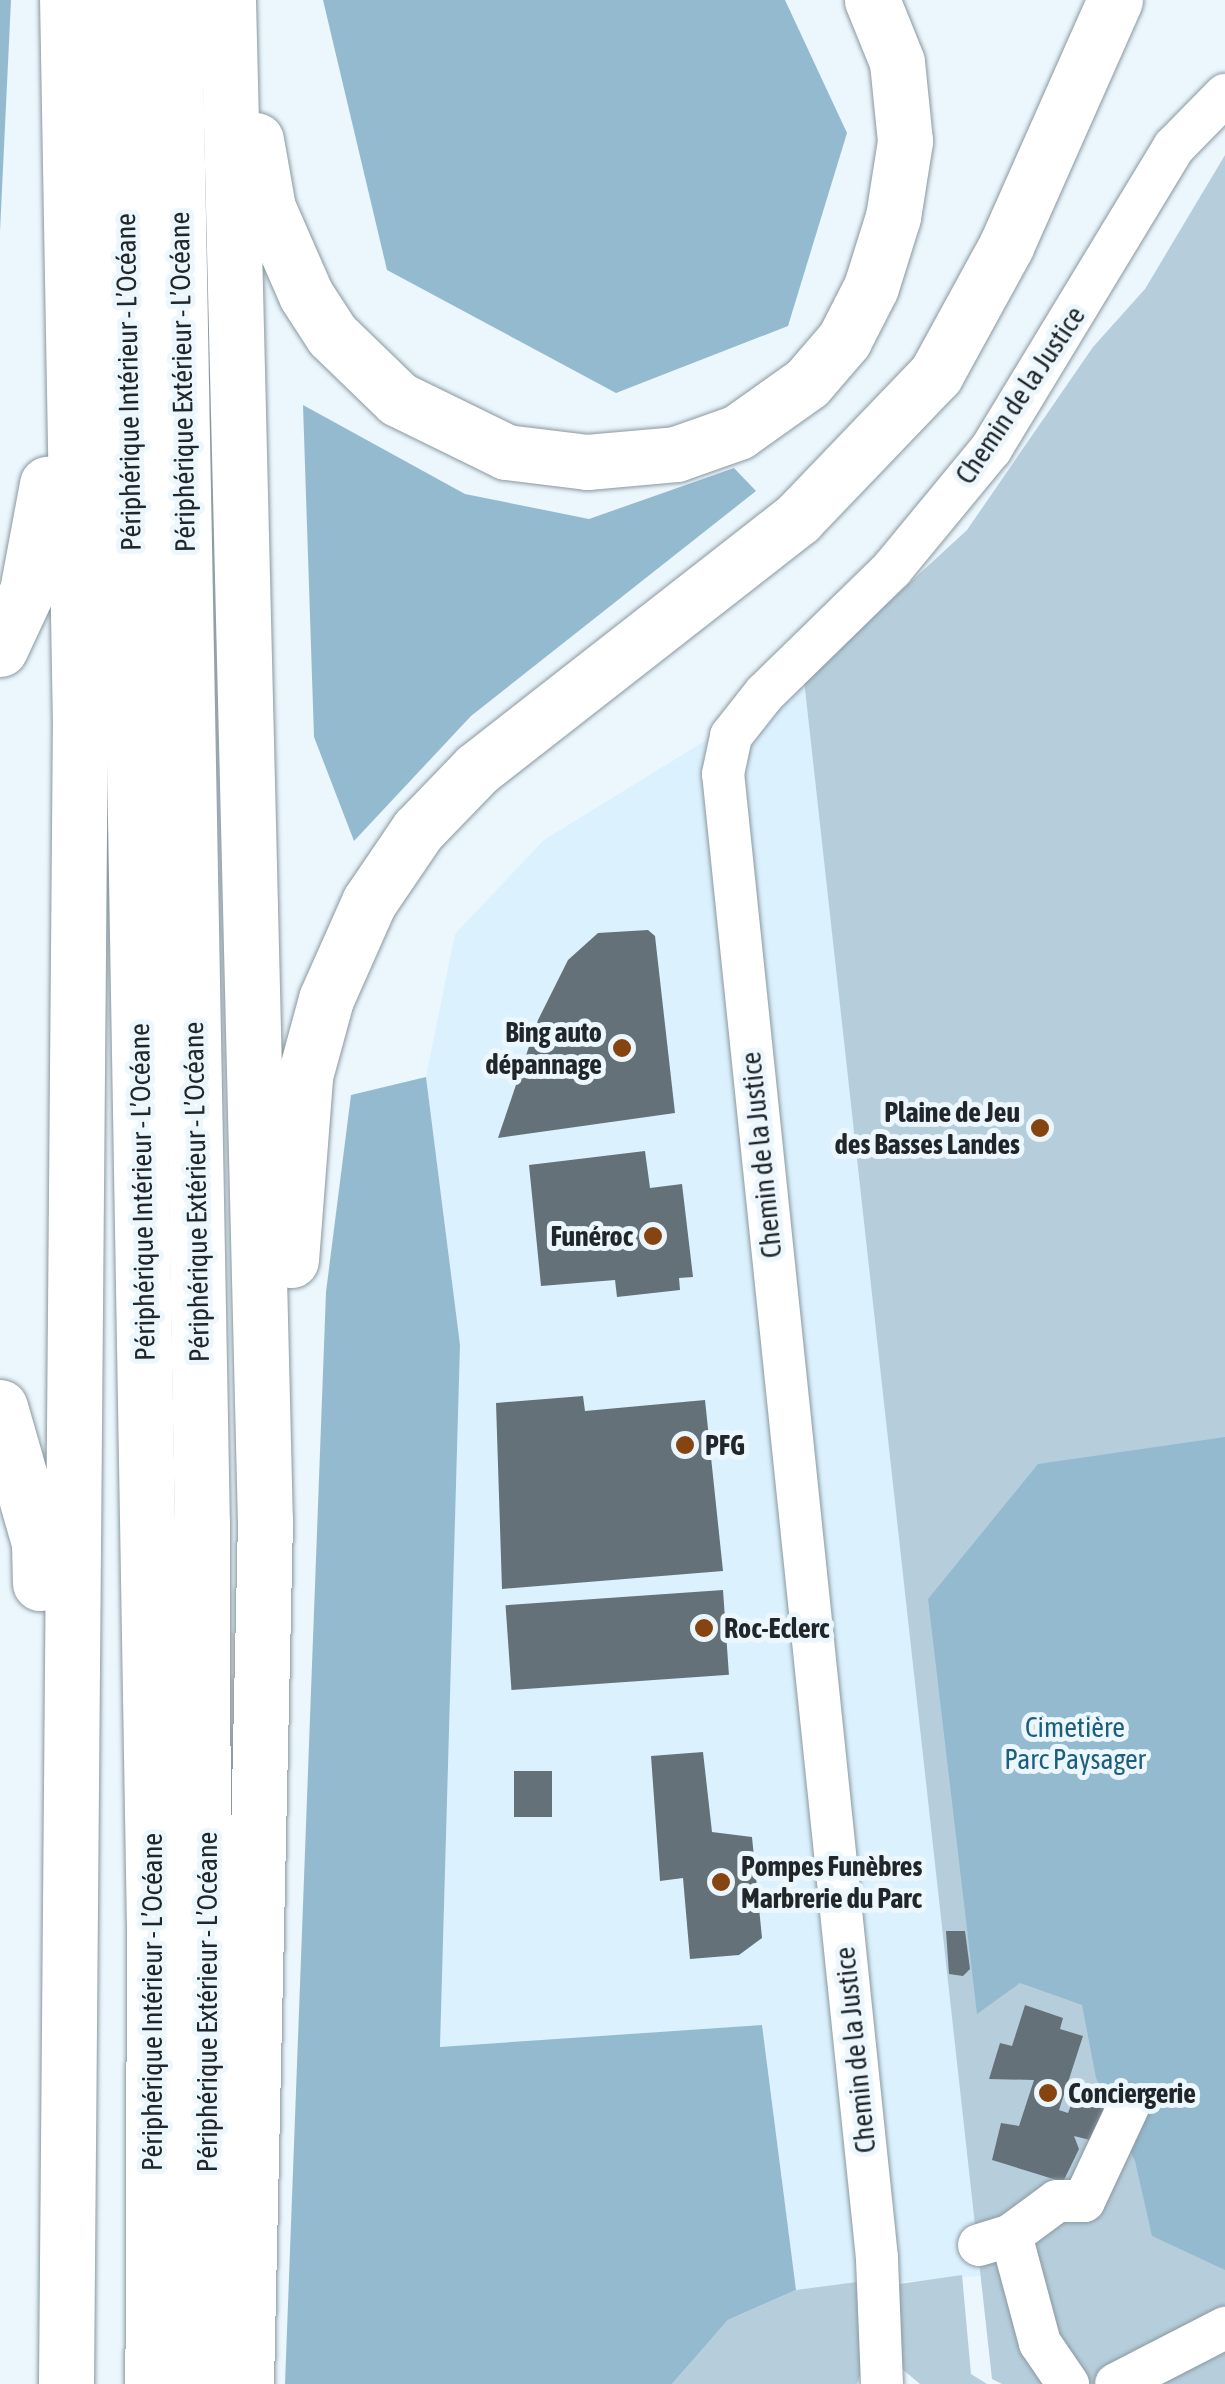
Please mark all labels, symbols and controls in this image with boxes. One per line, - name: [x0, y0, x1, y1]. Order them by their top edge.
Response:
- street label: Périphérique Extérieur - L’Océane: [162, 212, 202, 552]
- street label: Périphérique Intérieur - L’Océane: [108, 213, 148, 551]
- street label: Chemin de la Justice: [948, 300, 1092, 490]
- place label: Bing auto dépannage: [485, 1015, 602, 1081]
- street label: Périphérique Extérieur - L’Océane: [176, 1022, 216, 1362]
- street label: Périphérique Intérieur - L’Océane: [122, 1023, 162, 1361]
- marker: Bing auto dépannage: [611, 1037, 633, 1059]
- street label: Chemin de la Justice: [733, 1050, 789, 1260]
- place label: Plaine de Jeu des Basses Landes: [835, 1095, 1020, 1161]
- marker: Plaine de Jeu des Basses Landes: [1029, 1117, 1051, 1139]
- place label: Funéroc: [550, 1219, 633, 1253]
- marker: Funéroc: [642, 1225, 664, 1247]
- place label: PFG: [705, 1428, 745, 1462]
- marker: PFG: [674, 1434, 696, 1456]
- place label: Roc-Eclerc: [724, 1611, 829, 1645]
- marker: Roc-Eclerc: [693, 1617, 715, 1639]
- park label: Cimetière Parc Paysager: [1004, 1710, 1146, 1776]
- street label: Périphérique Extérieur - L’Océane: [190, 1832, 224, 2172]
- street label: Périphérique Intérieur - L’Océane: [135, 1833, 169, 2171]
- place label: Pompes Funèbres Marbrerie du Parc: [741, 1849, 922, 1915]
- marker: Pompes Funèbres Marbrerie du Parc: [710, 1871, 732, 1893]
- street label: Chemin de la Justice: [827, 1945, 883, 2155]
- place label: Conciergerie: [1068, 2076, 1196, 2110]
- marker: Conciergerie: [1037, 2082, 1059, 2104]

